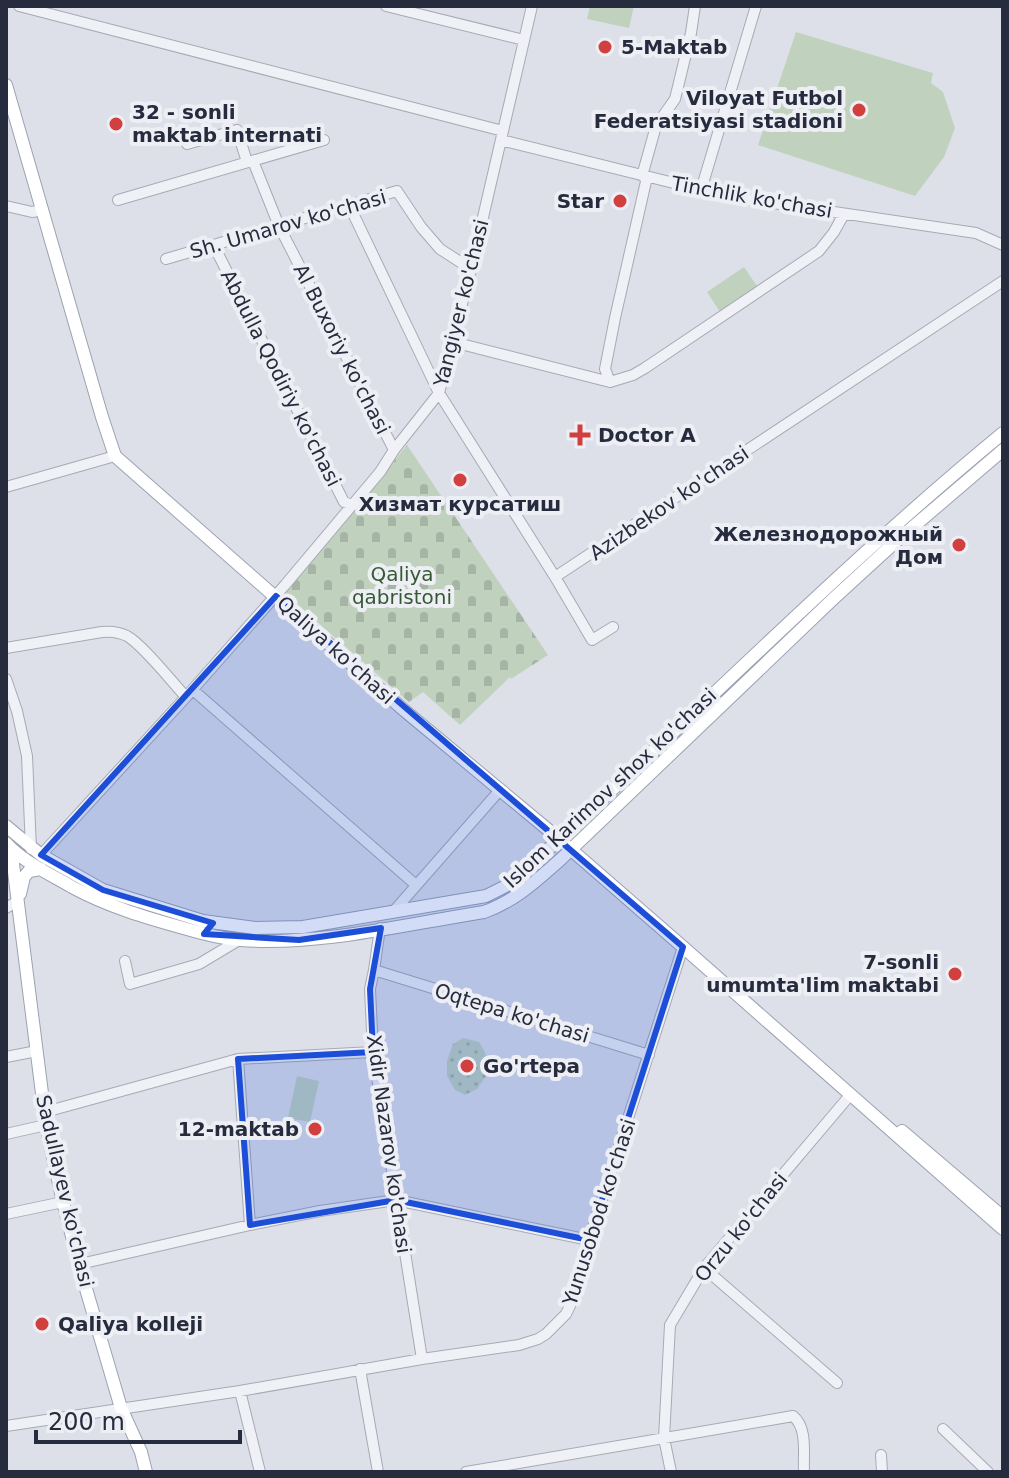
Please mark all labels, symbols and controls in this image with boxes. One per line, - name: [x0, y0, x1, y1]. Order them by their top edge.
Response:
- place label: 5-Maktab: [621, 35, 727, 59]
- marker: 5-Maktab: [596, 38, 614, 56]
- place label: Viloyat Futbol Federatsiyasi stadioni: [594, 86, 843, 133]
- place label: 32 - sonli maktab internati: [132, 100, 322, 147]
- marker: Viloyat Futbol Federatsiyasi stadioni: [850, 101, 868, 119]
- marker: 32 - sonli maktab internati: [107, 115, 125, 133]
- street label: Tinchlik ko'chasi: [669, 171, 834, 223]
- street label: Sh. Umarov ko'chasi: [187, 184, 389, 264]
- place label: Star: [557, 189, 604, 213]
- marker: Star: [611, 192, 629, 210]
- street label: Yangiyer ko'chasi: [428, 217, 493, 390]
- street label: Al Buxoriy ko'chasi: [289, 260, 395, 438]
- street label: Abdulla Qodiriy ko'chasi: [216, 266, 346, 490]
- place label: Doctor A: [598, 423, 696, 447]
- marker: Doctor A: [569, 424, 591, 446]
- street label: Azizbekov ko'chasi: [585, 441, 753, 565]
- marker: Хизмат курсатиш: [451, 471, 469, 489]
- place label: Хизмат курсатиш: [359, 492, 561, 516]
- place label: Железнодорожный Дом: [714, 522, 943, 569]
- marker: Железнодорожный Дом: [950, 536, 968, 554]
- park label: Qaliya qabristoni: [352, 562, 452, 609]
- street label: Qaliya ko'chasi: [272, 591, 400, 709]
- street label: Islom Karimov shox ko'chasi: [499, 683, 721, 893]
- place label: 7-sonli umumta'lim maktabi: [706, 950, 939, 997]
- marker: 7-sonli umumta'lim maktabi: [946, 965, 964, 983]
- street label: Oqtepa ko'chasi: [432, 978, 592, 1048]
- street label: Xidir Nazarov ko'chasi: [362, 1033, 416, 1255]
- place label: Go'rtepa: [483, 1054, 580, 1078]
- marker: Go'rtepa: [458, 1057, 476, 1075]
- street label: Sadullayev ko'chasi: [31, 1093, 99, 1289]
- street label: Yunusobod ko'chasi: [557, 1116, 641, 1309]
- place label: 12-maktab: [178, 1117, 299, 1141]
- marker: 12-maktab: [306, 1120, 324, 1138]
- street label: Orzu ko'chasi: [690, 1167, 792, 1287]
- place label: Qaliya kolleji: [58, 1312, 203, 1336]
- marker: Qaliya kolleji: [33, 1315, 51, 1333]
- scale bar: [36, 1394, 240, 1444]
- text: 200 m: [48, 1408, 125, 1436]

